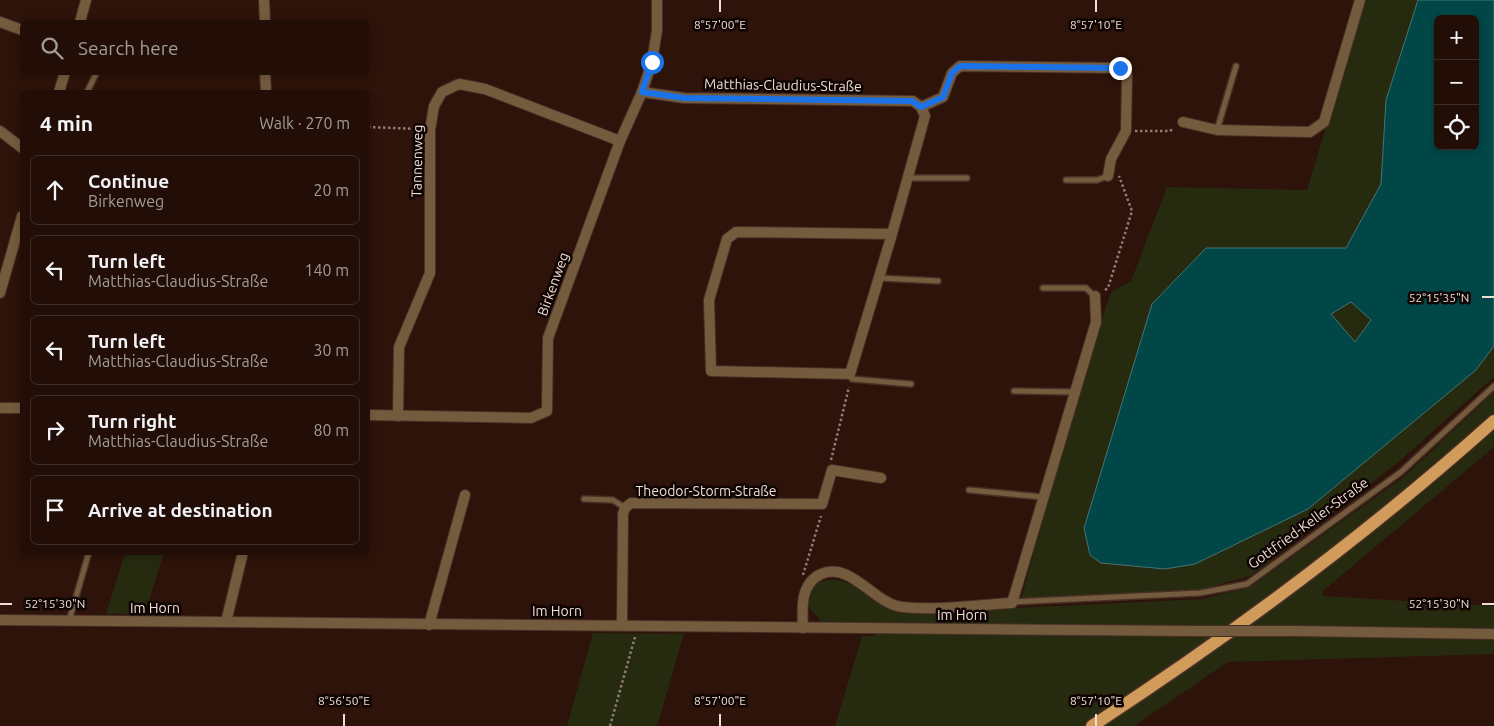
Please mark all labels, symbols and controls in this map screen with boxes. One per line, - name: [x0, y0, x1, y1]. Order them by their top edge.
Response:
- map controls: [1434, 15, 1479, 150]
- button: +: [1434, 15, 1479, 60]
- text: 8°57'00"E: [694, 18, 746, 31]
- text: 8°57'10"E: [1070, 18, 1122, 31]
- search box: [20, 20, 370, 75]
- icon: search: [38, 34, 66, 62]
- text: Search here: [78, 37, 178, 59]
- route start: [641, 51, 664, 74]
- route end: [1109, 57, 1132, 80]
- button: −: [1434, 60, 1479, 105]
- street label: Matthias-Claudius-Straße: [704, 76, 862, 94]
- button: locate: [1434, 105, 1479, 150]
- text: 4 min: [40, 111, 93, 135]
- text: Walk · 270 m: [259, 114, 350, 132]
- street label: Tannenweg: [408, 124, 426, 198]
- text: Continue: [88, 170, 169, 192]
- icon: ahead: [41, 176, 69, 204]
- text: 20 m: [313, 181, 349, 199]
- text: Birkenweg: [88, 192, 164, 210]
- text: Turn left: [88, 250, 166, 272]
- street label: Birkenweg: [534, 250, 572, 318]
- icon: left: [41, 256, 69, 284]
- text: 140 m: [304, 261, 349, 279]
- text: Matthias-Claudius-Straße: [88, 272, 268, 290]
- text: 52°15'35"N: [1409, 291, 1469, 304]
- text: Turn left: [88, 330, 166, 352]
- icon: left: [41, 336, 69, 364]
- text: 30 m: [313, 341, 349, 359]
- text: Matthias-Claudius-Straße: [88, 352, 268, 370]
- text: Turn right: [88, 410, 176, 432]
- icon: right: [41, 416, 69, 444]
- text: 80 m: [313, 421, 349, 439]
- text: Matthias-Claudius-Straße: [88, 432, 268, 450]
- street label: Gottfried-Keller-Straße: [1245, 474, 1371, 572]
- street label: Theodor-Storm-Straße: [635, 483, 777, 499]
- icon: arrive: [41, 496, 69, 524]
- text: Arrive at destination: [88, 499, 273, 521]
- text: 52°15'30"N: [25, 597, 85, 610]
- text: 52°15'30"N: [1409, 597, 1469, 610]
- street label: Im Horn: [130, 600, 180, 616]
- street label: Im Horn: [532, 603, 582, 619]
- street label: Im Horn: [937, 607, 987, 623]
- text: 8°56'50"E: [318, 694, 370, 707]
- text: 8°57'00"E: [694, 694, 746, 707]
- text: 8°57'10"E: [1070, 694, 1122, 707]

